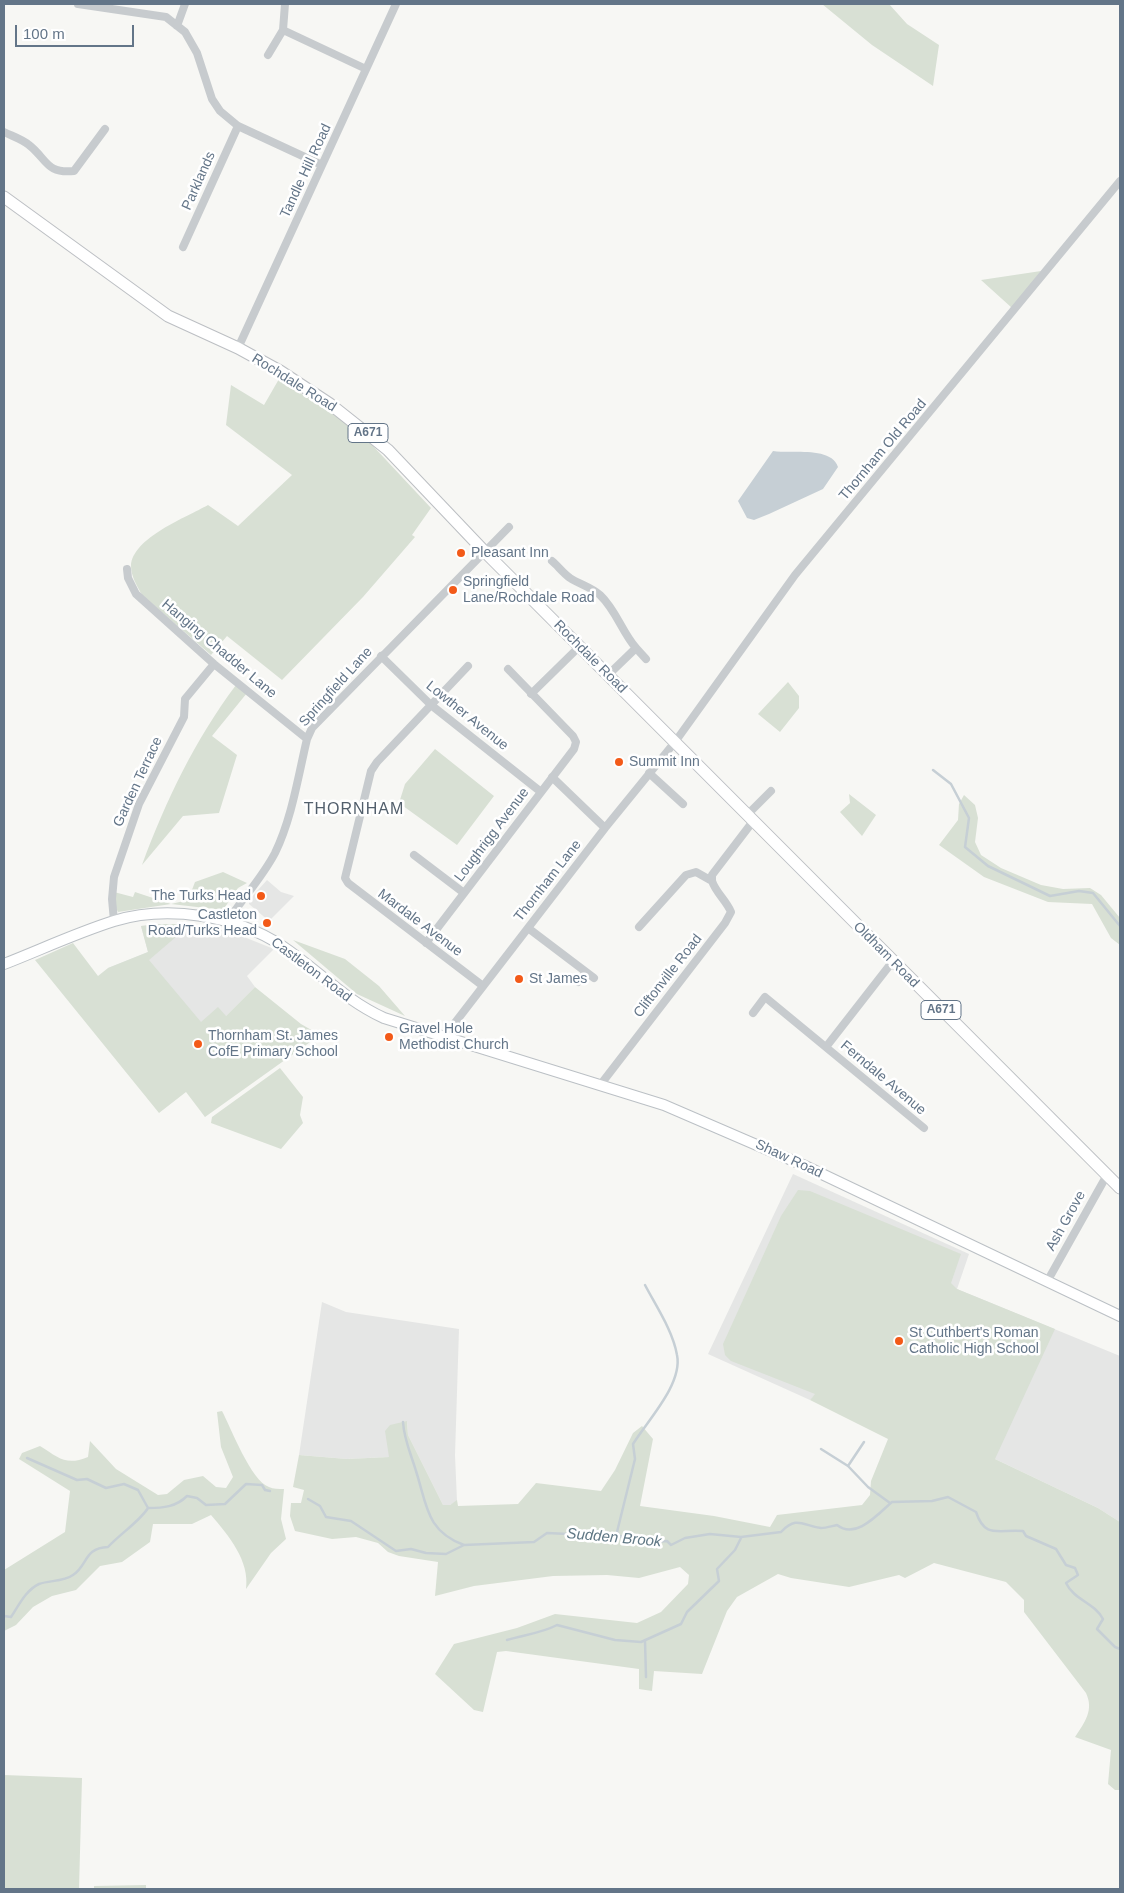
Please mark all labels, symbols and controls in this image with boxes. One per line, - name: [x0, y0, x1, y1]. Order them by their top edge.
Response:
- scale bar: [18, 15, 136, 47]
- text: 100 m: [23, 25, 65, 42]
- street label: Tandle Hill Road: [277, 121, 335, 221]
- street label: Parklands: [179, 149, 219, 213]
- street label: Rochdale Road: [249, 350, 339, 416]
- street label: Thornham Old Road: [836, 396, 930, 504]
- road number: A671: [348, 423, 388, 442]
- place label: Pleasant Inn: [471, 545, 549, 561]
- marker: Pleasant Inn: [455, 547, 467, 559]
- place label: Springfield Lane/Rochdale Road: [463, 574, 595, 606]
- marker: Springfield Lane/Rochdale Road: [447, 584, 459, 596]
- street label: Hanging Chadder Lane: [158, 596, 280, 702]
- street label: Rochdale Road: [550, 617, 630, 697]
- street label: Springfield Lane: [296, 644, 376, 730]
- street label: Lowther Avenue: [422, 678, 512, 754]
- street label: Garden Terrace: [110, 734, 166, 830]
- place label: Summit Inn: [629, 754, 700, 770]
- marker: Summit Inn: [613, 756, 625, 768]
- street label: Loughrigg Avenue: [451, 785, 533, 885]
- district label: THORNHAM: [303, 800, 405, 820]
- street label: Thornham Lane: [511, 837, 585, 925]
- street label: Mardale Avenue: [374, 886, 466, 960]
- place label: The Turks Head: [151, 888, 251, 904]
- marker: The Turks Head: [255, 890, 267, 902]
- place label: Castleton Road/Turks Head: [148, 907, 257, 940]
- marker: Castleton Road/Turks Head: [261, 917, 273, 929]
- street label: Oldham Road: [850, 919, 922, 991]
- street label: Cliftonville Road: [630, 931, 706, 1021]
- street label: Castleton Road: [267, 934, 355, 1006]
- place label: St James: [529, 971, 587, 987]
- marker: St James: [513, 973, 525, 985]
- road number: A671: [921, 1000, 961, 1020]
- place label: Gravel Hole Methodist Church: [399, 1021, 509, 1054]
- place label: Thornham St. James CofE Primary School: [208, 1028, 338, 1060]
- marker: Gravel Hole Methodist Church: [383, 1031, 395, 1043]
- street label: Ferndale Avenue: [837, 1037, 929, 1119]
- marker: Thornham St. James CofE Primary School: [192, 1038, 204, 1050]
- street label: Shaw Road: [753, 1136, 825, 1182]
- street label: Ash Grove: [1043, 1188, 1089, 1254]
- place label: St Cuthbert's Roman Catholic High School: [909, 1325, 1039, 1358]
- marker: St Cuthbert's Roman Catholic High School: [893, 1335, 905, 1347]
- water label: Sudden Brook: [566, 1525, 662, 1551]

